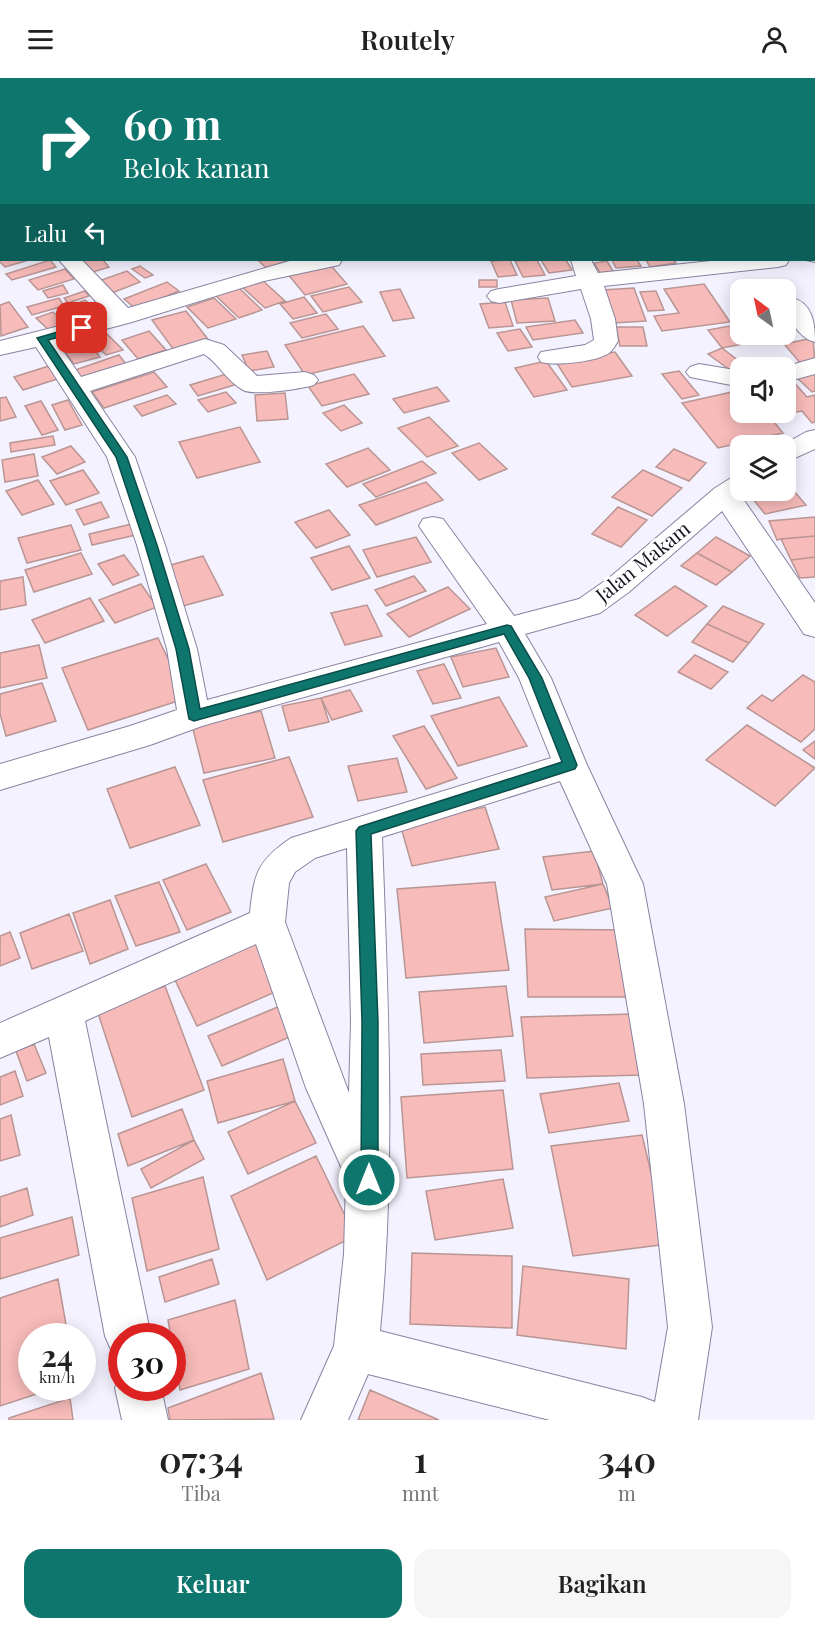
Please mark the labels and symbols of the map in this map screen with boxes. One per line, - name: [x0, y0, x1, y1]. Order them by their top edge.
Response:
- north arrow: [730, 279, 796, 345]
- pin: [56, 302, 107, 353]
- street label: Jalan Makam: [588, 514, 695, 608]
- position arrow: [337, 1148, 401, 1212]
- speed limit sign: 30: [108, 1323, 186, 1401]

